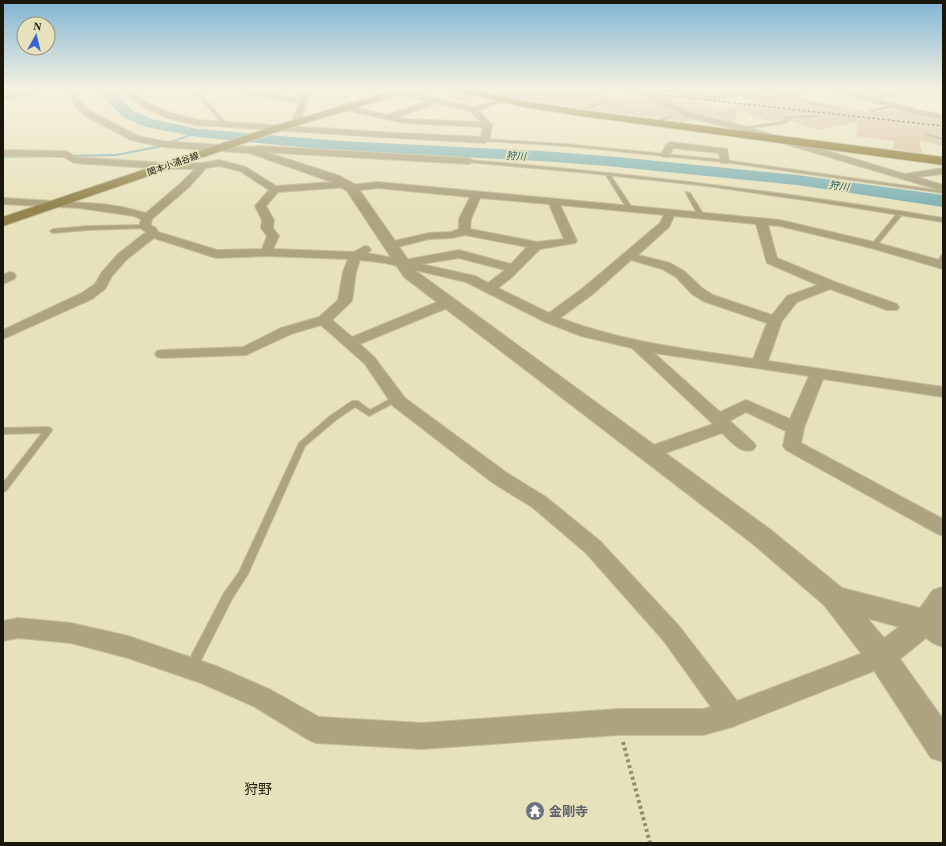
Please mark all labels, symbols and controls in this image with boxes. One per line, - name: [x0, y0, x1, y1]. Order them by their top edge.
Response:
- north arrow: [16, 16, 56, 56]
- text: N: [33, 20, 42, 33]
- street label: 関本小涌谷線: [146, 150, 201, 178]
- water label: 狩川: [506, 150, 527, 162]
- water label: 狩川: [828, 179, 851, 193]
- district label: 狩野: [244, 782, 272, 797]
- temple icon: 金剛寺: [524, 800, 546, 822]
- place label: 金剛寺: [549, 804, 588, 819]

